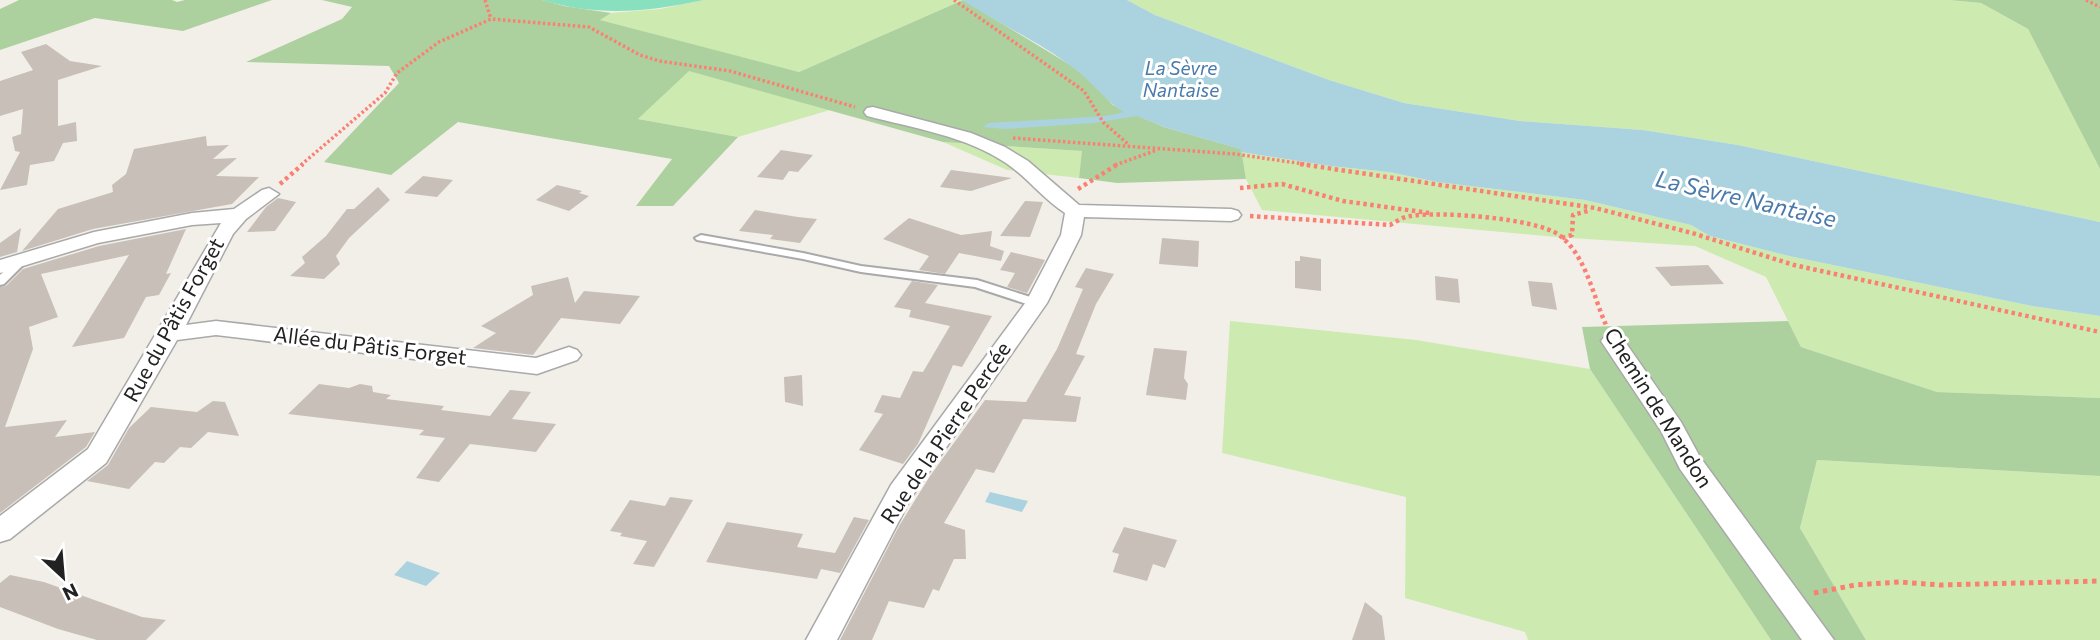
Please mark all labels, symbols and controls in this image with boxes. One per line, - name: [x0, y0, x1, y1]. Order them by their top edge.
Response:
- water label: La Sèvre Nantaise: [1143, 56, 1219, 101]
- water label: La Sèvre Nantaise: [1653, 164, 1839, 232]
- street label: Rue du Pâtis Forget: [117, 233, 228, 406]
- street label: Allée du Pâtis Forget: [272, 320, 468, 369]
- street label: Chemin de Mandon: [1600, 323, 1719, 492]
- street label: Rue de la Pierre Percée: [875, 336, 1015, 528]
- north arrow: [28, 542, 98, 612]
- text: N: [59, 579, 82, 606]

